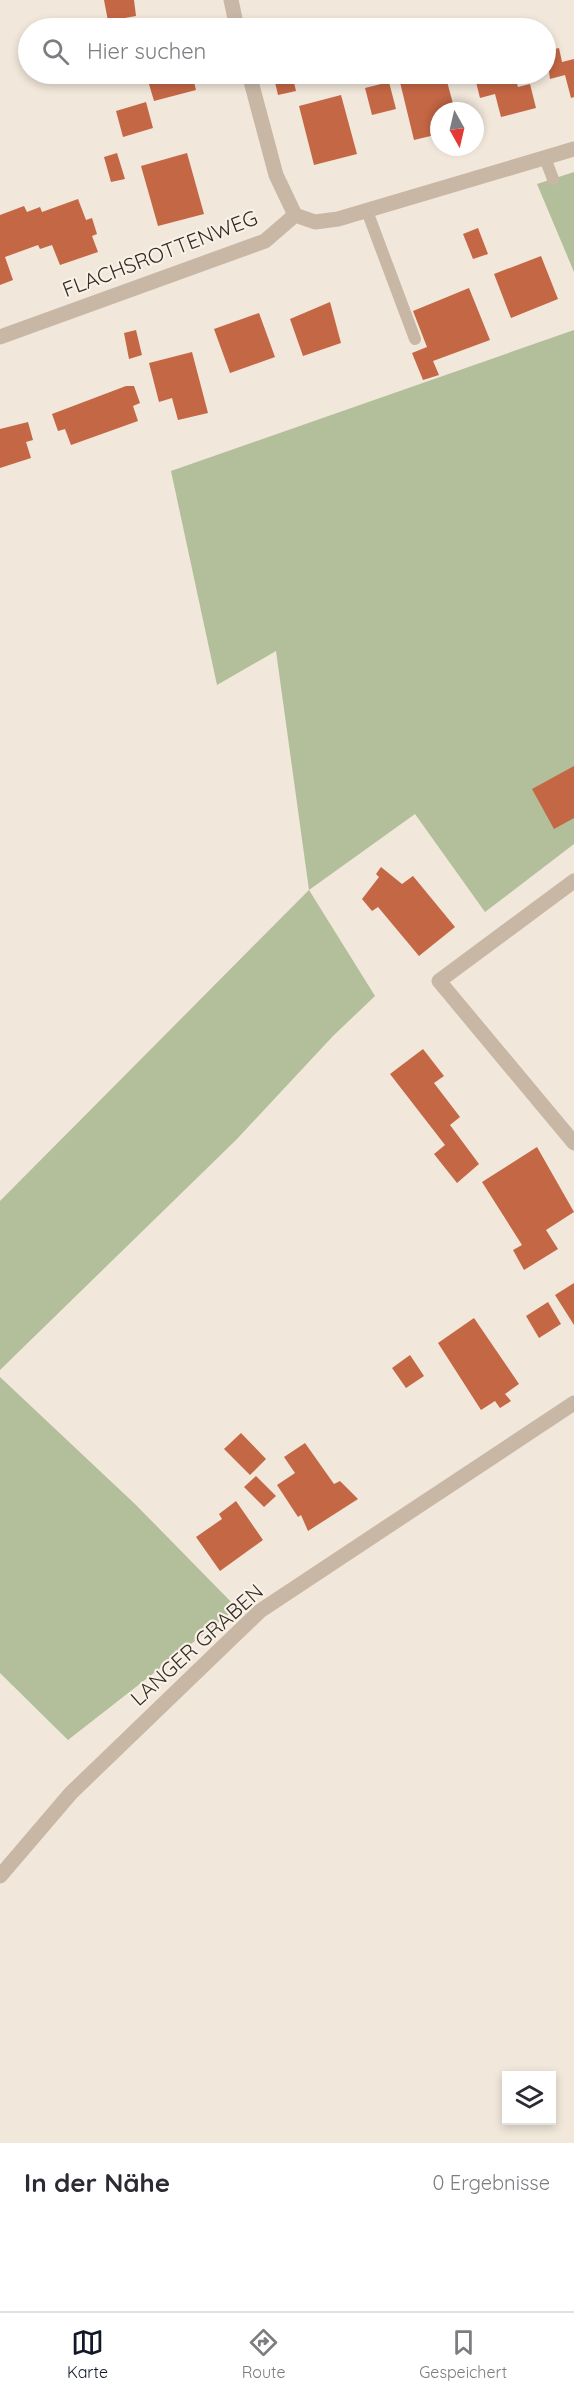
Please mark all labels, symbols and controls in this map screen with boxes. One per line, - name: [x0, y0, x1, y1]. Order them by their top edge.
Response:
- search box: [18, 18, 556, 84]
- icon: search: [39, 35, 72, 68]
- text: Hier suchen: [87, 37, 206, 65]
- north arrow: [430, 102, 484, 156]
- street label: FLACHSROTTENWEG: [58, 204, 261, 302]
- street label: LANGER GRABEN: [125, 1578, 268, 1711]
- map controls: [502, 2071, 556, 2125]
- button: layers: [502, 2071, 556, 2125]
- text: In der Nähe: [24, 2166, 170, 2199]
- text: 0 Ergebnisse: [432, 2170, 550, 2195]
- tab: Karte: [67, 2326, 108, 2382]
- tab: Route: [242, 2326, 285, 2382]
- tab: Gespeichert: [419, 2326, 507, 2382]

